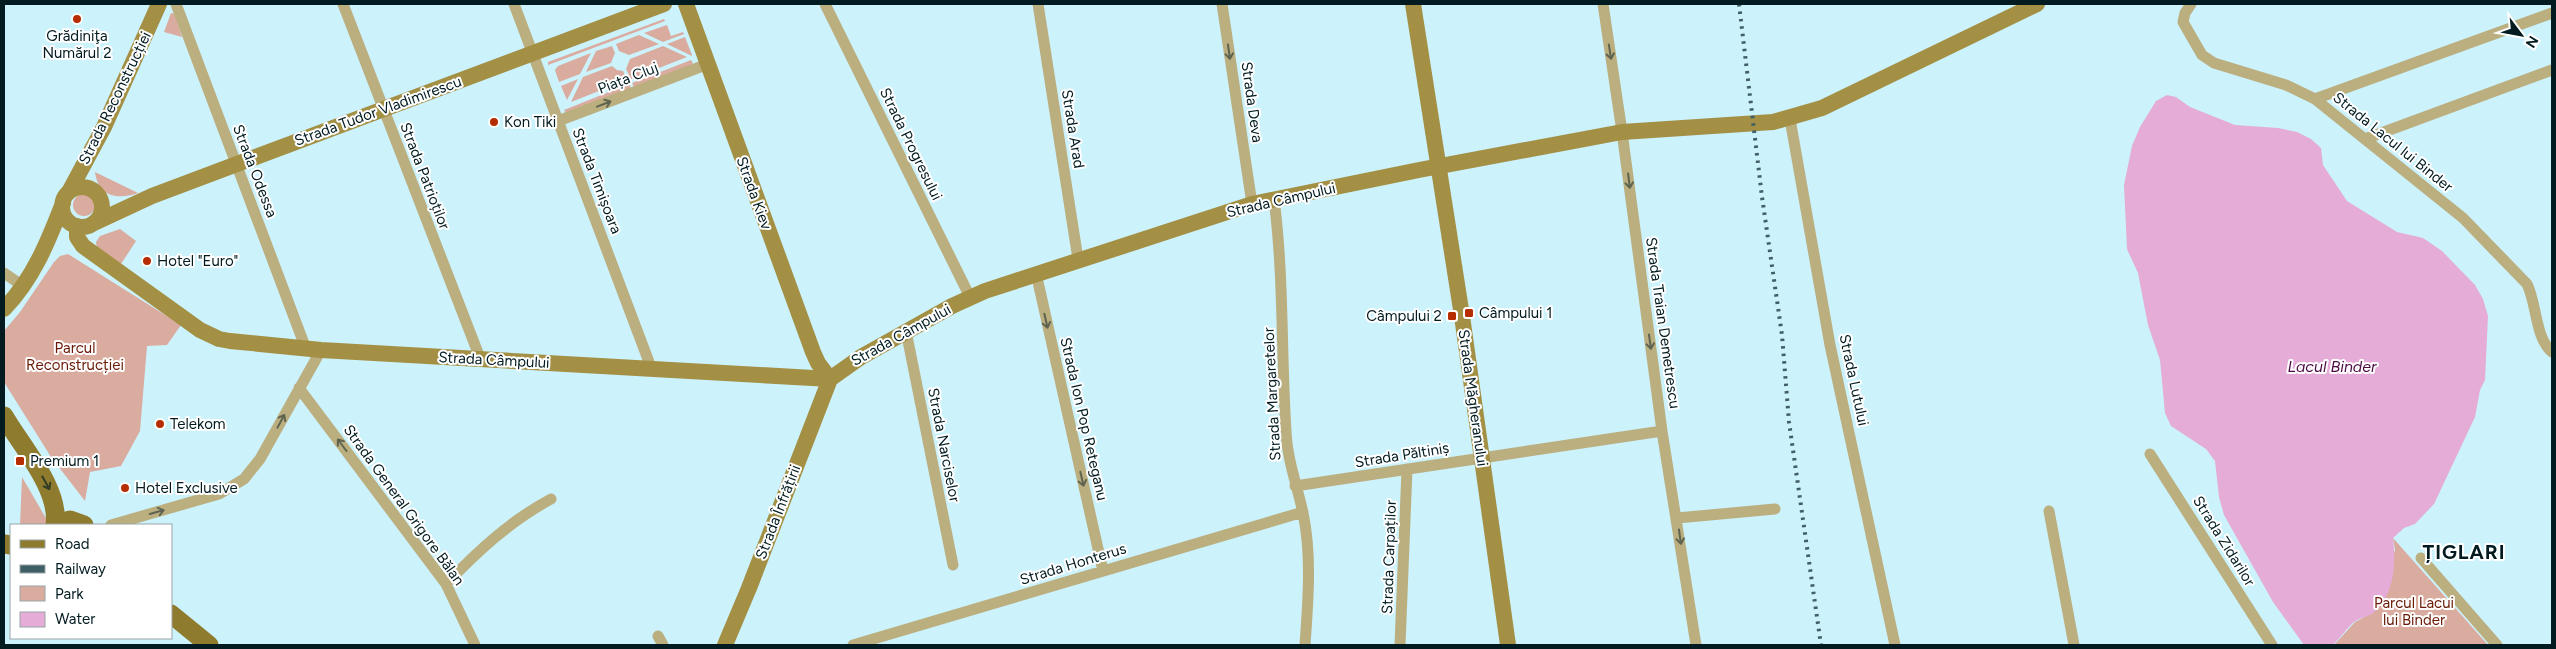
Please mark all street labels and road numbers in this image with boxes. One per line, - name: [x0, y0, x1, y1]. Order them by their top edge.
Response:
- street label: Strada Reconstrucției: [75, 29, 155, 167]
- street label: Piața Cluj: [595, 58, 661, 98]
- street label: Strada Deva: [1237, 60, 1267, 144]
- street label: Strada Tudor Vladimirescu: [292, 72, 464, 150]
- street label: Strada Progresului: [876, 85, 946, 203]
- street label: Strada Arad: [1058, 88, 1088, 170]
- street label: Strada Lacul lui Binder: [2330, 88, 2456, 196]
- street label: Strada Patrioților: [396, 120, 454, 232]
- street label: Strada Odessa: [229, 122, 281, 220]
- street label: Strada Timișoara: [569, 126, 625, 236]
- street label: Strada Kiev: [733, 154, 776, 232]
- street label: Strada Câmpului: [1225, 179, 1337, 221]
- street label: Strada Traian Demetrescu: [1642, 236, 1684, 410]
- street label: Strada Câmpului: [848, 300, 954, 370]
- street label: Strada Margaretelor: [1260, 327, 1284, 461]
- street label: Strada Măgheranului: [1454, 328, 1492, 468]
- street label: Strada Lutului: [1836, 333, 1872, 427]
- street label: Strada Ion Pop Reteganu: [1056, 336, 1112, 502]
- street label: Strada Câmpului: [438, 348, 550, 372]
- street label: Strada Narciselor: [924, 386, 964, 504]
- street label: Strada General Grigore Bălan: [340, 421, 468, 589]
- street label: Strada Păltiniș: [1354, 439, 1450, 471]
- street label: Strada Înfrățirii: [752, 462, 804, 562]
- street label: Strada Zidarilor: [2189, 493, 2259, 589]
- street label: Strada Carpaților: [1378, 500, 1400, 614]
- street label: Strada Honterus: [1018, 539, 1128, 589]

